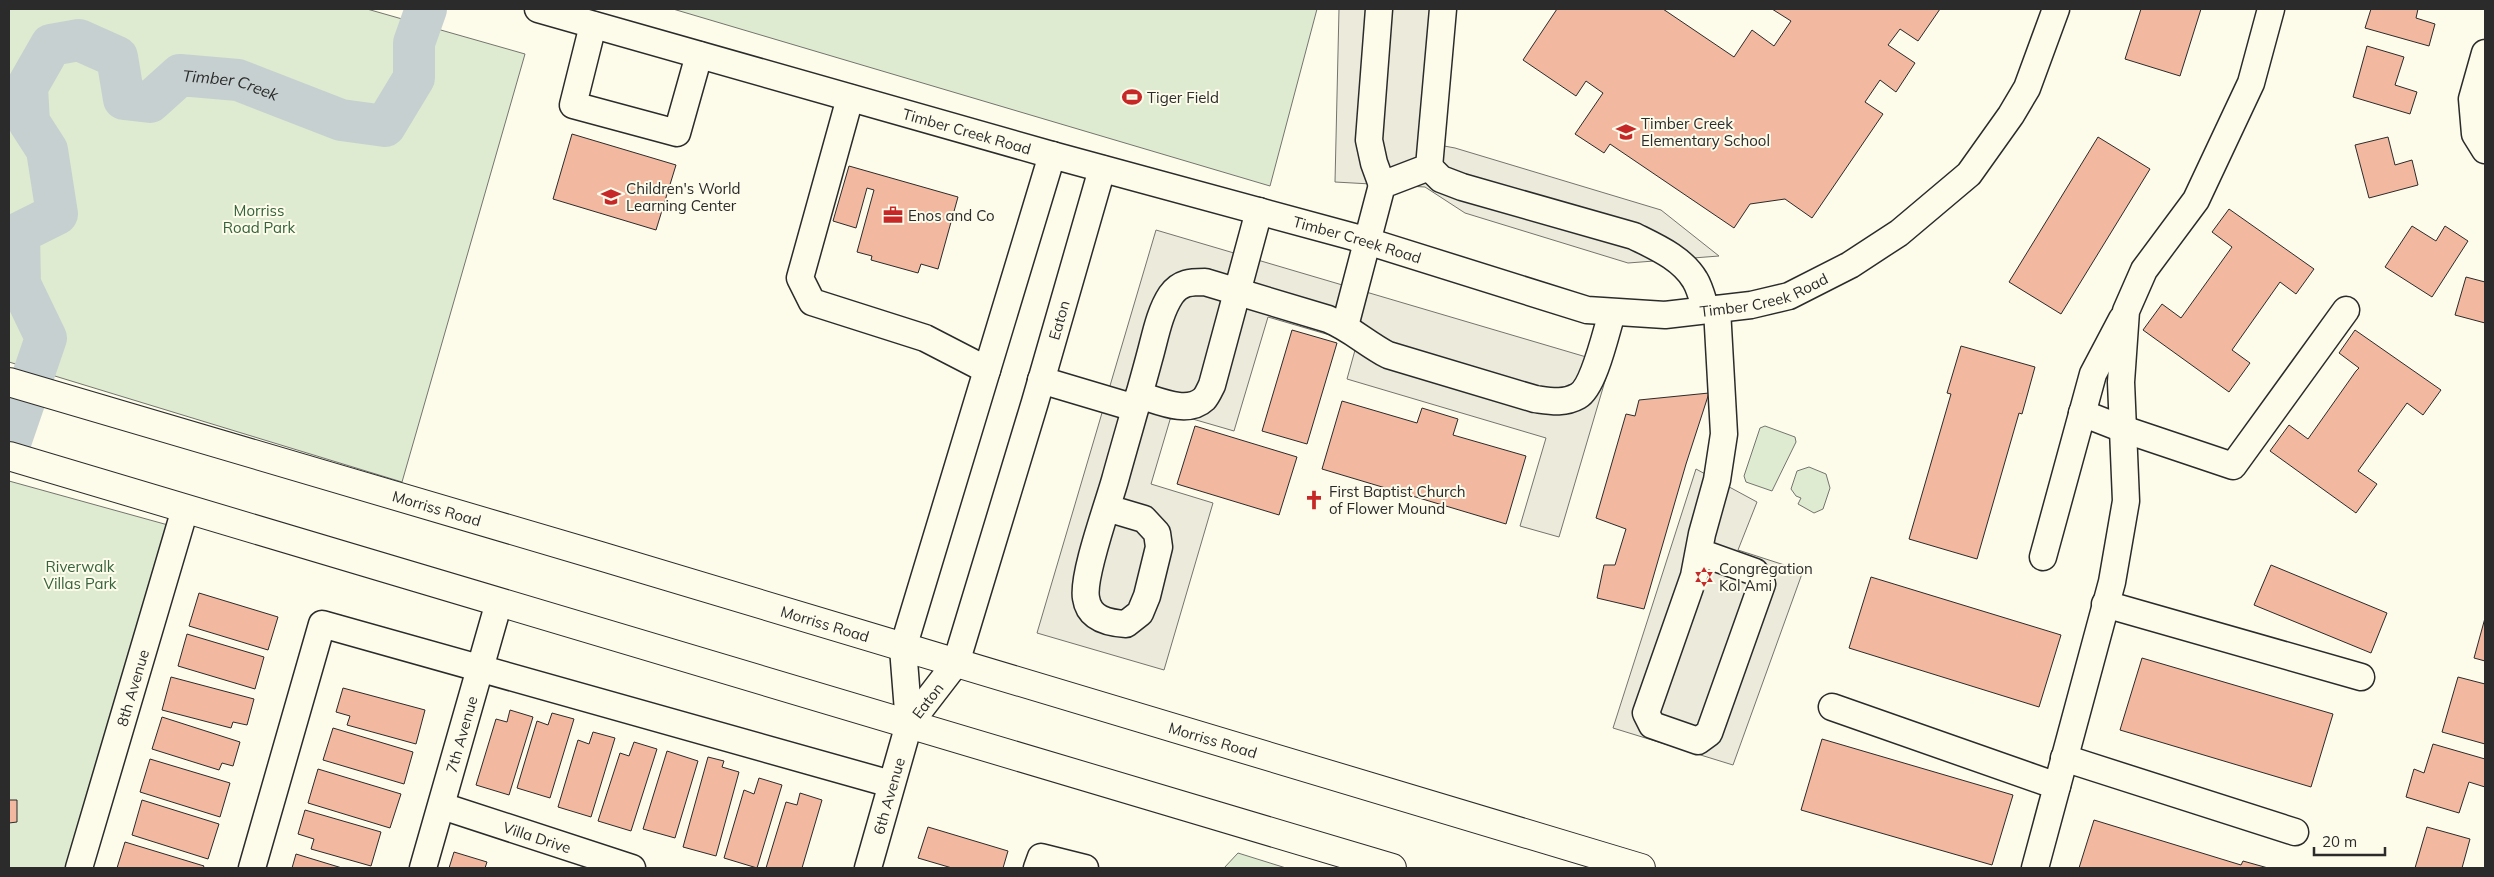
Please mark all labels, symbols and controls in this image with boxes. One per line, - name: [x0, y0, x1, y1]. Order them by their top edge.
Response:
- water label: Timber Creek: [182, 65, 282, 105]
- sports icon: Tiger Field: [1121, 86, 1143, 108]
- place label: Tiger Field: [1147, 88, 1219, 107]
- street label: Timber Creek Road: [901, 104, 1034, 158]
- place label: Timber Creek Elementary School: [1641, 114, 1770, 150]
- school or university icon: Timber Creek Elementary School: [1615, 121, 1637, 143]
- place label: Children's World Learning Center: [626, 179, 741, 215]
- school or university icon: Children's World Learning Center: [600, 186, 622, 208]
- park label: Morriss Road Park: [223, 201, 295, 237]
- office icon: Enos and Co: [882, 204, 904, 226]
- place label: Enos and Co: [908, 206, 995, 225]
- street label: Timber Creek Road: [1291, 211, 1424, 267]
- street label: Timber Creek Road: [1699, 268, 1831, 320]
- street label: Eaton: [1044, 298, 1073, 342]
- place label: First Baptist Church of Flower Mound: [1329, 482, 1466, 518]
- street label: Morriss Road: [390, 486, 483, 530]
- church icon: First Baptist Church of Flower Mound: [1303, 489, 1325, 511]
- park label: Riverwalk Villas Park: [43, 557, 117, 593]
- place label: Congregation Kol Ami: [1719, 559, 1813, 595]
- synagogue icon: Congregation Kol Ami: [1693, 566, 1715, 588]
- street label: Morriss Road: [778, 601, 872, 646]
- street label: 8th Avenue: [112, 647, 153, 728]
- street label: Eaton: [907, 678, 947, 722]
- street label: 7th Avenue: [441, 694, 481, 775]
- street label: Morriss Road: [1166, 717, 1260, 762]
- street label: 6th Avenue: [869, 755, 909, 837]
- street label: Villa Drive: [501, 817, 573, 857]
- scale bar: [2314, 824, 2385, 856]
- text: 20 m: [2322, 832, 2357, 851]

